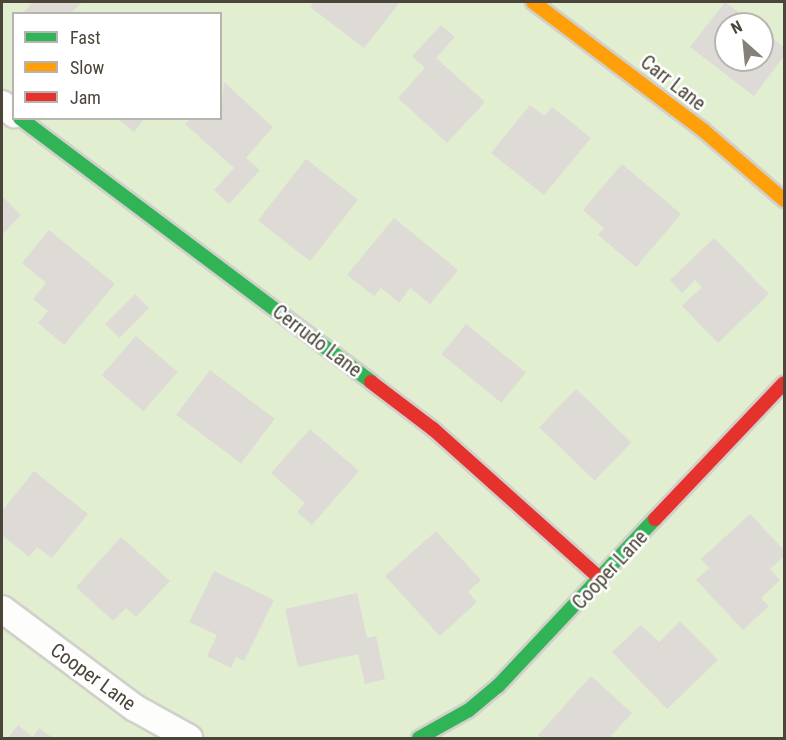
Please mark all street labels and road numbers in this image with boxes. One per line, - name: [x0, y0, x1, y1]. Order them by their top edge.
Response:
- street label: Carr Lane: [636, 50, 710, 116]
- street label: Cerrudo Lane: [268, 300, 366, 382]
- street label: Cooper Lane: [567, 525, 653, 615]
- street label: Cooper Lane: [46, 638, 140, 716]

